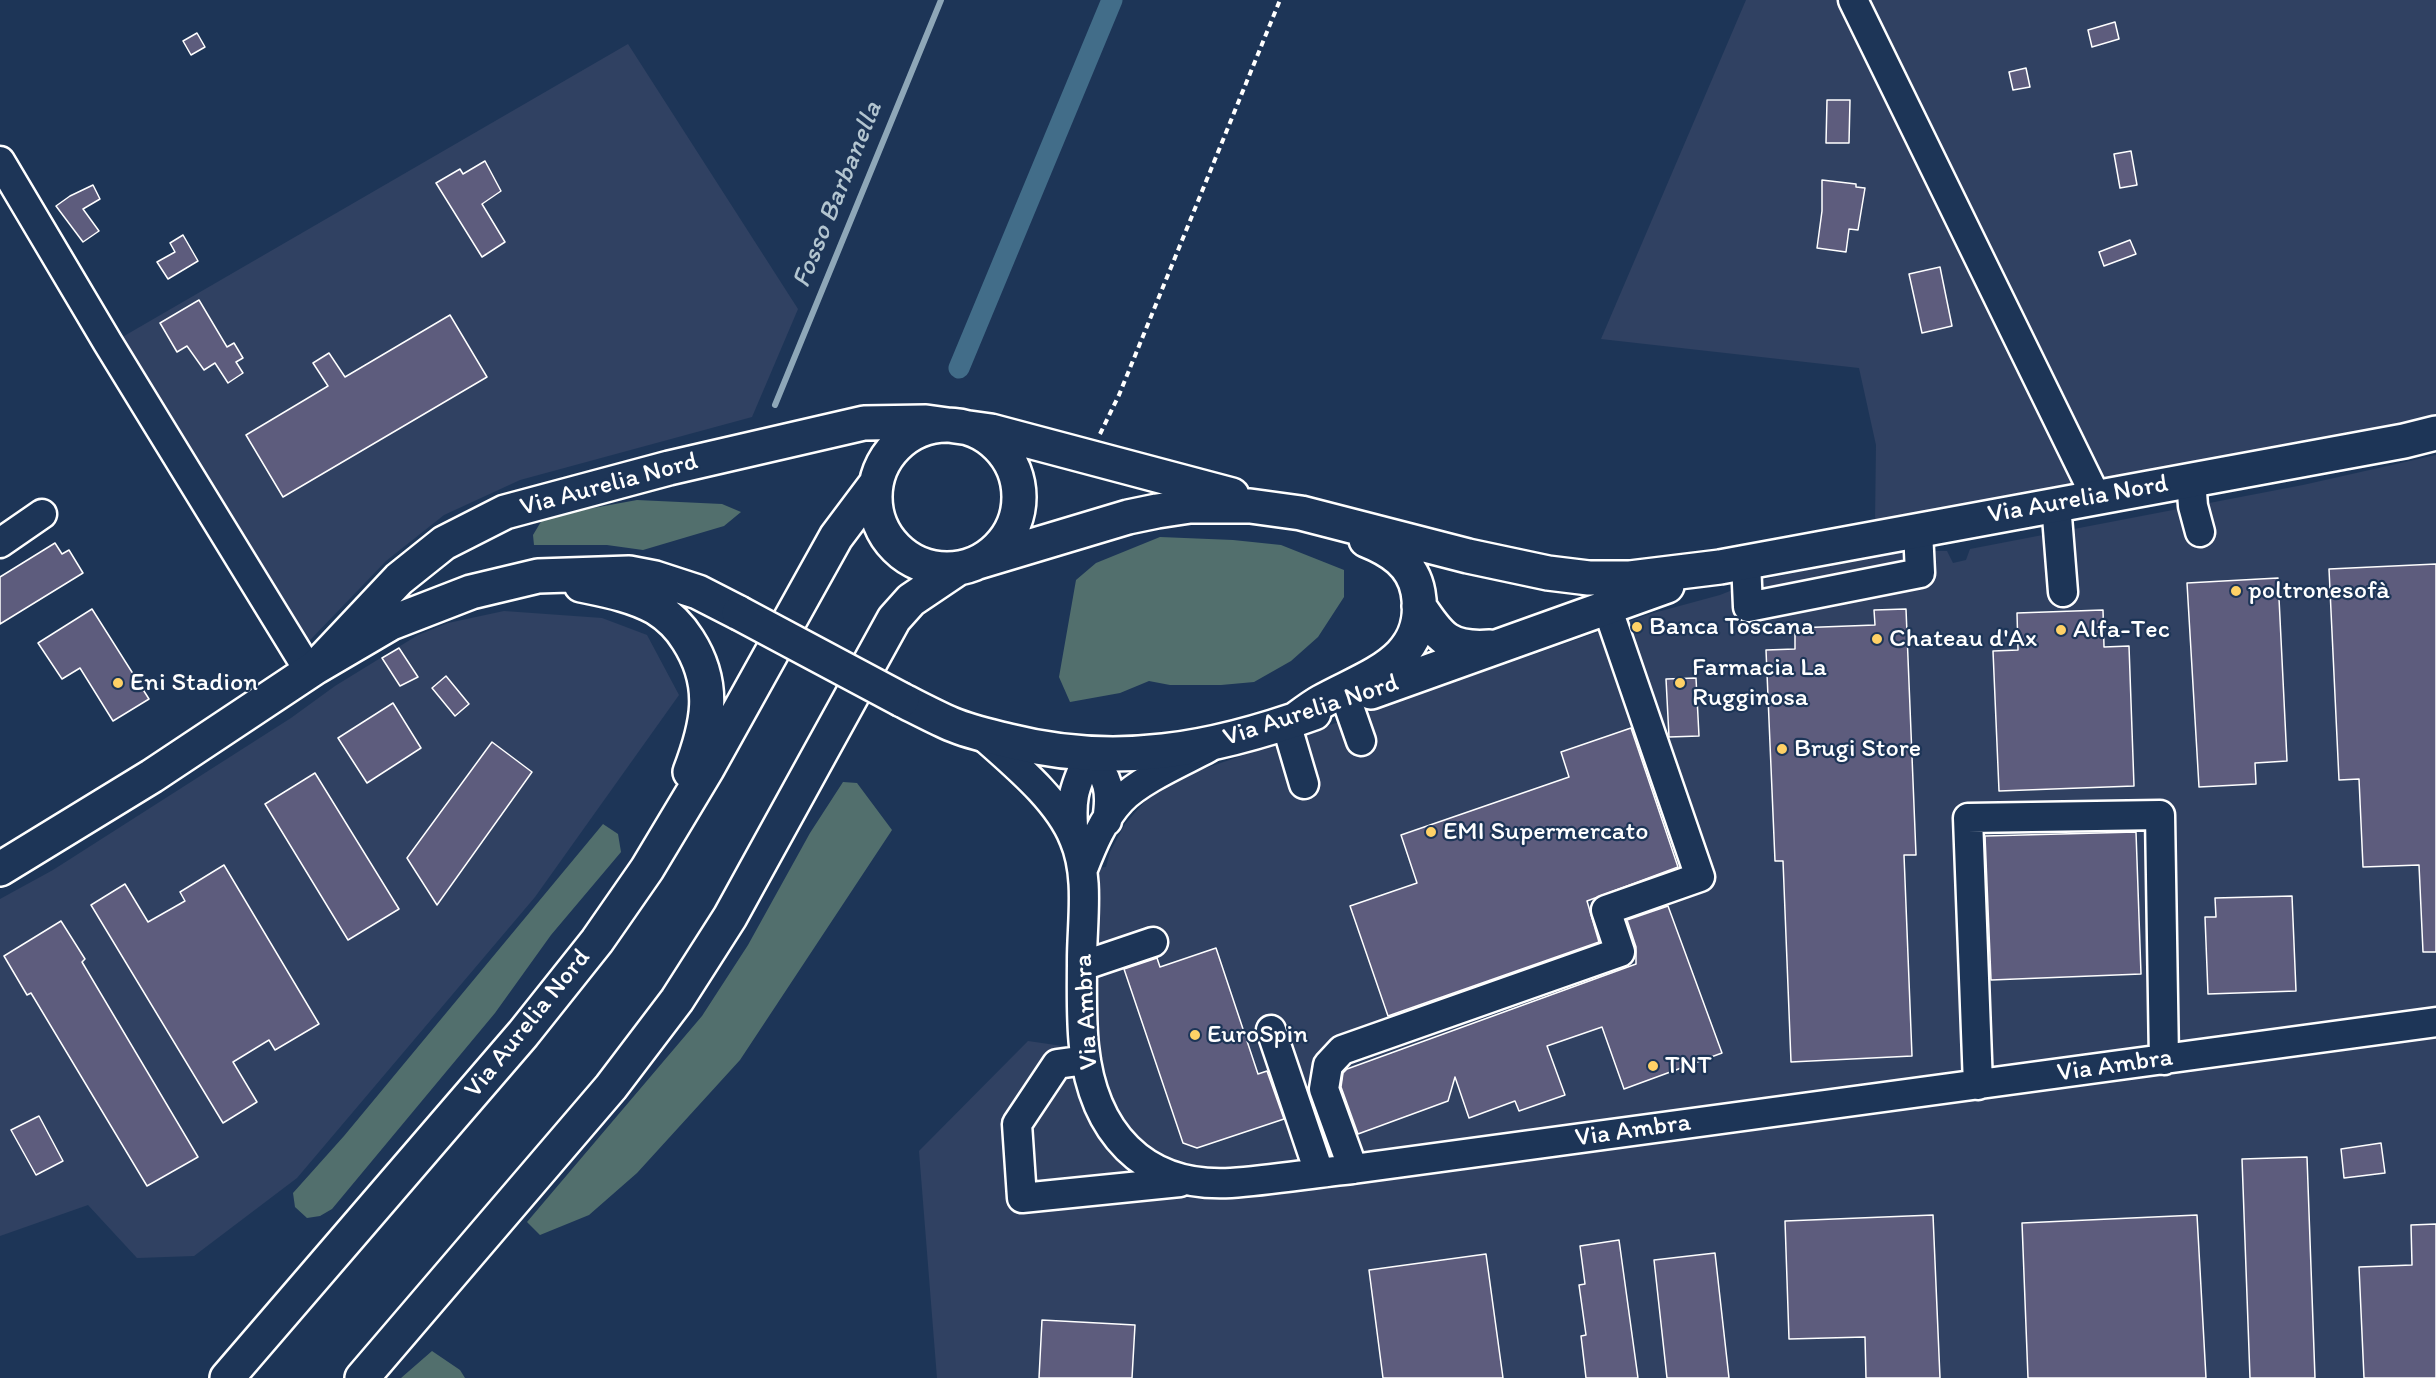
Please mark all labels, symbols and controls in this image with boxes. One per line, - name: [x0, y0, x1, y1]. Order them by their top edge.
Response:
- water label: Fosso Barbanella: [786, 97, 890, 293]
- street label: Via Aurelia Nord: [517, 446, 701, 524]
- street label: Via Aurelia Nord: [1985, 469, 2171, 531]
- place label: poltronesofà: [2248, 575, 2390, 607]
- marker: poltronesofà: [2229, 584, 2243, 598]
- place label: Banca Toscana: [1649, 611, 1814, 643]
- place label: Alfa-Tec: [2073, 614, 2170, 646]
- marker: Banca Toscana: [1630, 620, 1644, 634]
- place label: Chateau d'Ax: [1889, 623, 2037, 655]
- marker: Alfa-Tec: [2054, 623, 2068, 637]
- marker: Chateau d'Ax: [1870, 632, 1884, 646]
- place label: Farmacia La Rugginosa: [1692, 652, 1827, 714]
- place label: Eni Stadion: [130, 667, 258, 699]
- street label: Via Aurelia Nord: [1219, 668, 1403, 754]
- marker: Eni Stadion: [111, 676, 125, 690]
- marker: Farmacia La Rugginosa: [1673, 676, 1687, 690]
- place label: Brugi Store: [1794, 733, 1921, 765]
- marker: Brugi Store: [1775, 742, 1789, 756]
- place label: EMI Supermercato: [1443, 816, 1648, 848]
- marker: EMI Supermercato: [1424, 825, 1438, 839]
- street label: Via Aurelia Nord: [458, 943, 598, 1105]
- street label: Via Ambra: [1068, 953, 1106, 1071]
- place label: EuroSpin: [1207, 1019, 1308, 1051]
- marker: EuroSpin: [1188, 1028, 1202, 1042]
- street label: Via Ambra: [2055, 1042, 2175, 1090]
- place label: TNT: [1665, 1050, 1712, 1082]
- marker: TNT: [1646, 1059, 1660, 1073]
- street label: Via Ambra: [1573, 1107, 1693, 1155]

